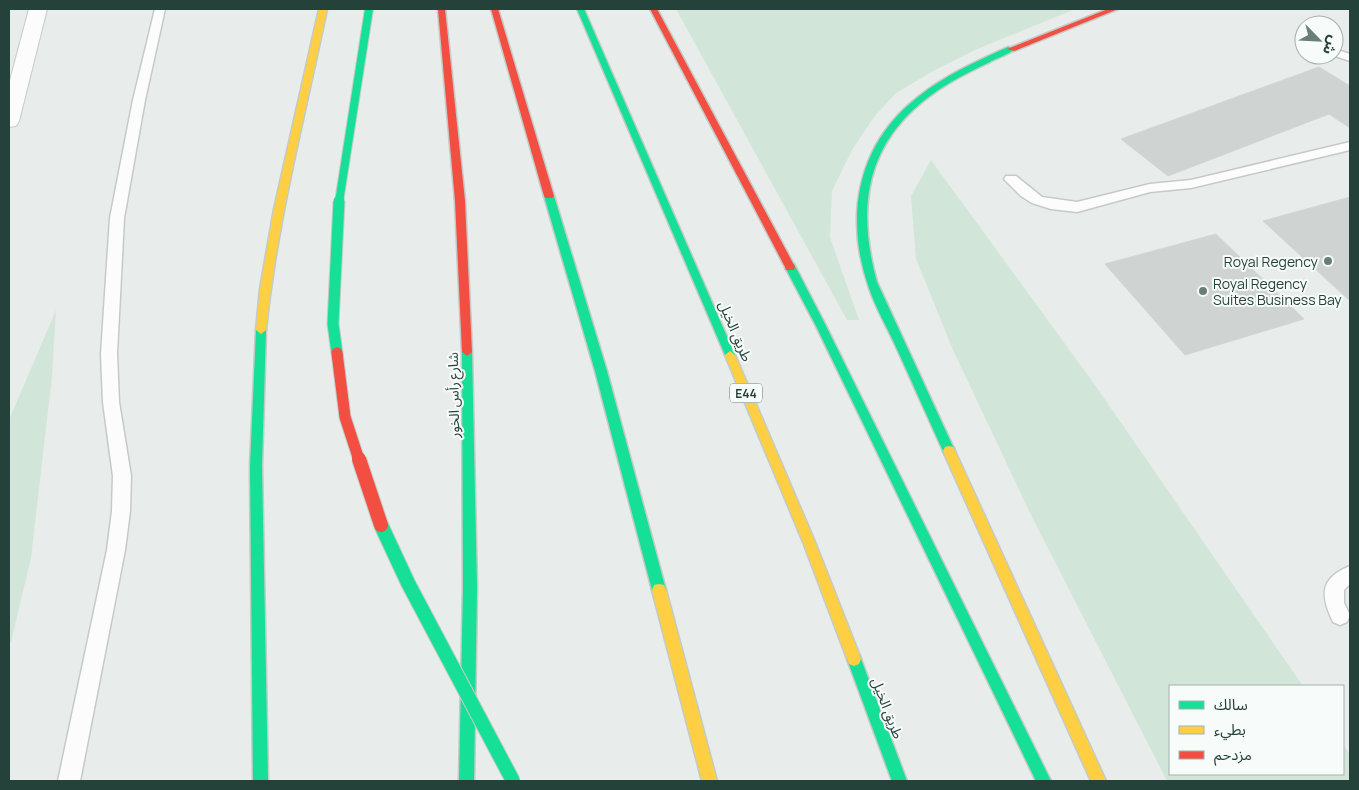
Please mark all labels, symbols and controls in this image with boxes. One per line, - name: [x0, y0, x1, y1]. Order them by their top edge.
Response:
- north arrow: [1294, 15, 1344, 65]
- text: ش: [1319, 33, 1344, 58]
- place label: Royal Regency: [1224, 252, 1319, 271]
- marker: Royal Regency: [1322, 255, 1334, 267]
- place label: Royal Regency Suites Business Bay: [1213, 274, 1342, 309]
- marker: Royal Regency Suites Business Bay: [1197, 285, 1209, 297]
- street label: طريق الخيل: [714, 298, 757, 365]
- street label: شارع رأس الخور: [443, 352, 465, 439]
- road number: E44: [730, 383, 762, 402]
- street label: طريق الخيل: [867, 675, 908, 742]
- legend: [1169, 685, 1344, 775]
- text: سالك: [1214, 694, 1248, 715]
- text: بطيء: [1214, 719, 1246, 741]
- text: مزدحم: [1214, 744, 1252, 766]

